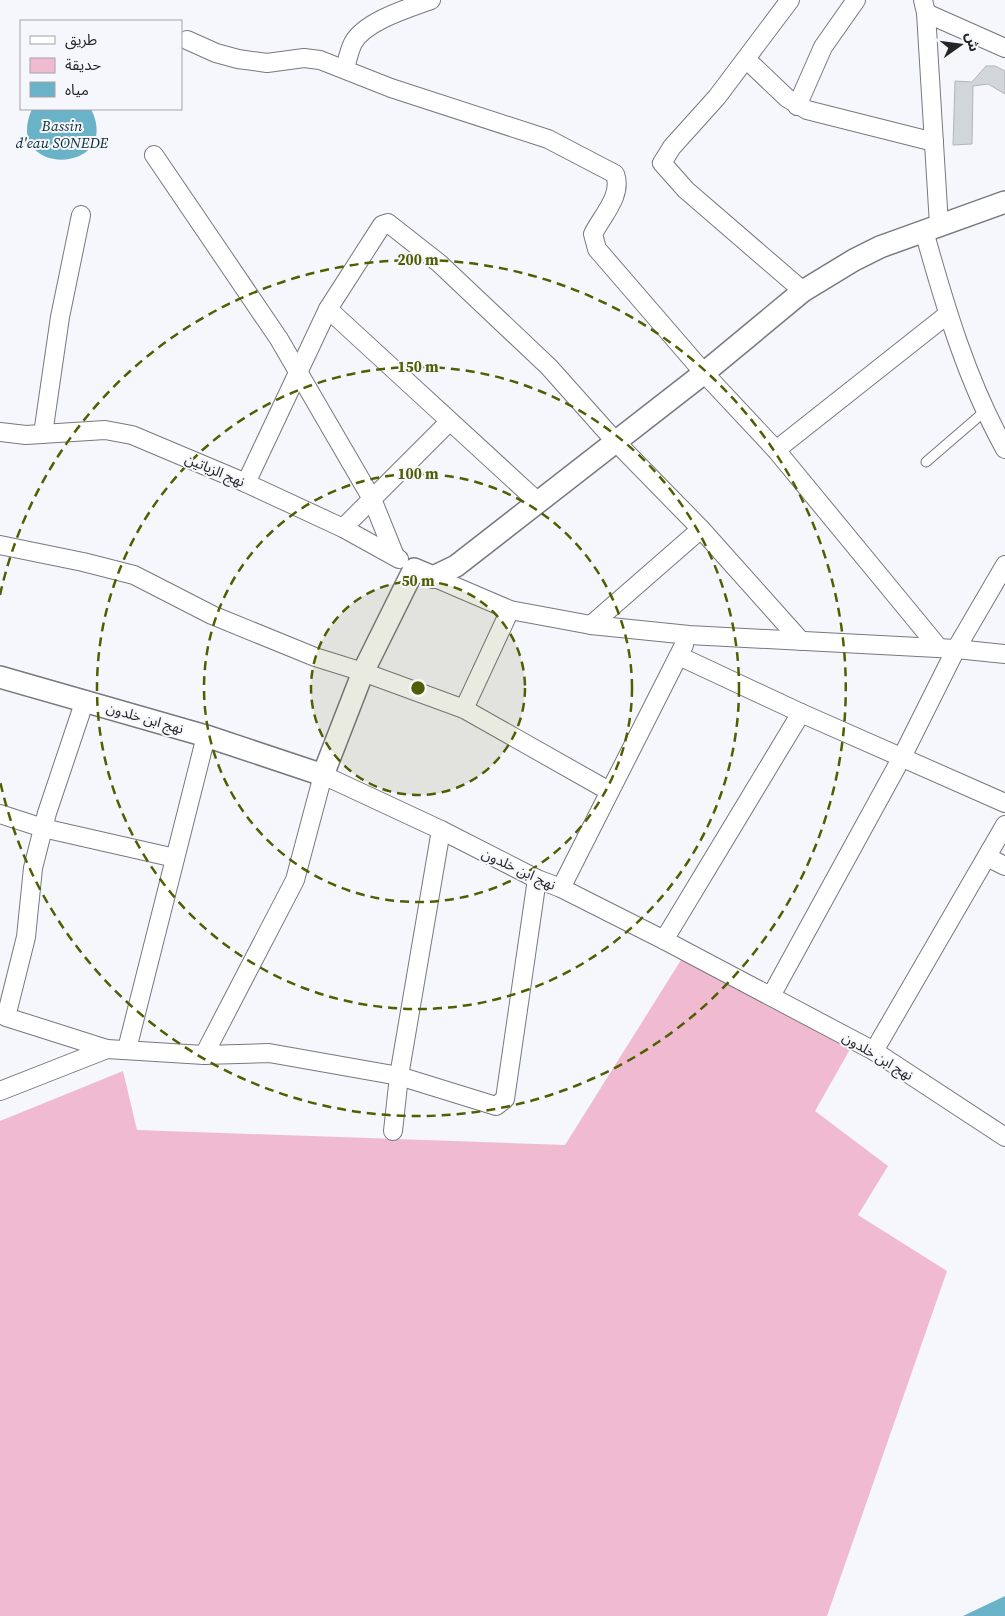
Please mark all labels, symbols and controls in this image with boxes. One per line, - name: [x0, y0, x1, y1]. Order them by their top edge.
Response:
- legend: [20, 20, 182, 110]
- north arrow: [935, 20, 985, 70]
- text: طريق: [65, 29, 97, 50]
- text: ش: [961, 30, 985, 54]
- text: حديقة: [65, 54, 101, 75]
- text: مياه: [65, 79, 89, 100]
- water label: Bassin d'eau SONEDE: [16, 115, 109, 153]
- text: 200 m: [397, 249, 439, 270]
- text: 150 m: [397, 356, 439, 377]
- street label: نهج الزياتين: [182, 448, 248, 493]
- text: 100 m: [397, 463, 439, 484]
- text: 50 m: [401, 570, 435, 591]
- centre of rings: [409, 679, 427, 697]
- street label: نهج ابن خلدون: [104, 697, 186, 740]
- street label: نهج ابن خلدون: [478, 843, 559, 896]
- street label: نهج ابن خلدون: [838, 1027, 917, 1086]

